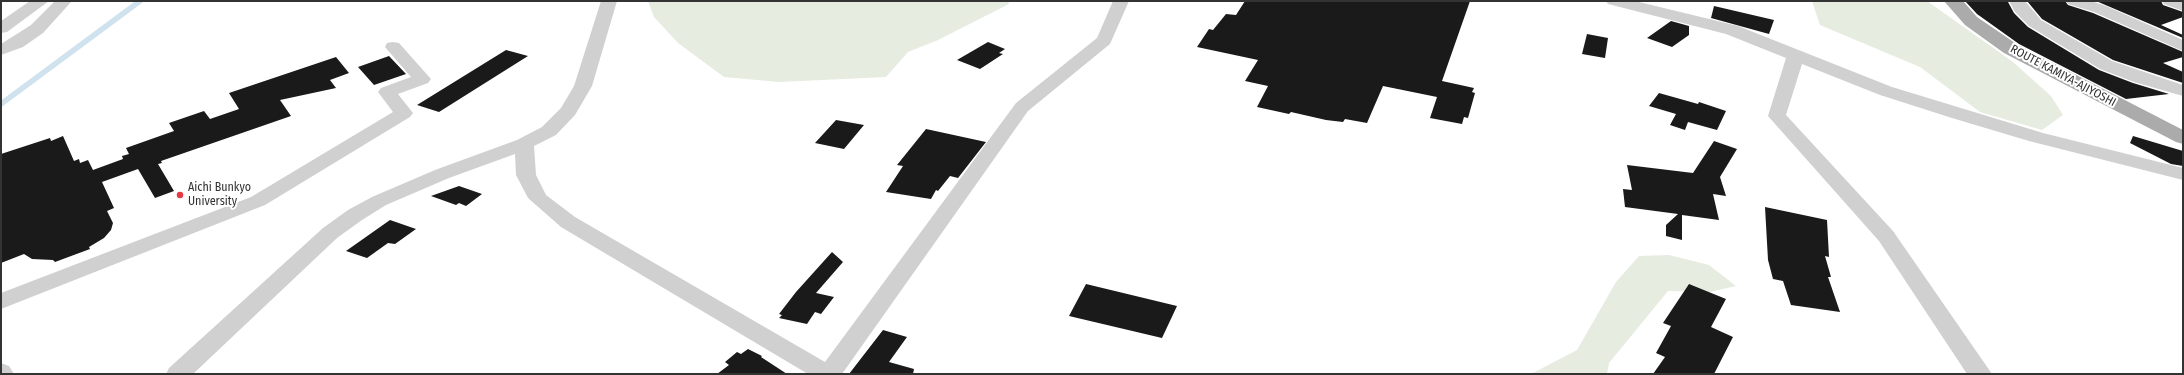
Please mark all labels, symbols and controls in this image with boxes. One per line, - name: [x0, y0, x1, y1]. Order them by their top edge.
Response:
- street label: ROUTE KAMIYA-AJIYOSHI: [2008, 42, 2118, 110]
- place label: Aichi Bunkyo University: [188, 181, 251, 209]
- marker: Aichi Bunkyo University: [175, 190, 185, 200]

